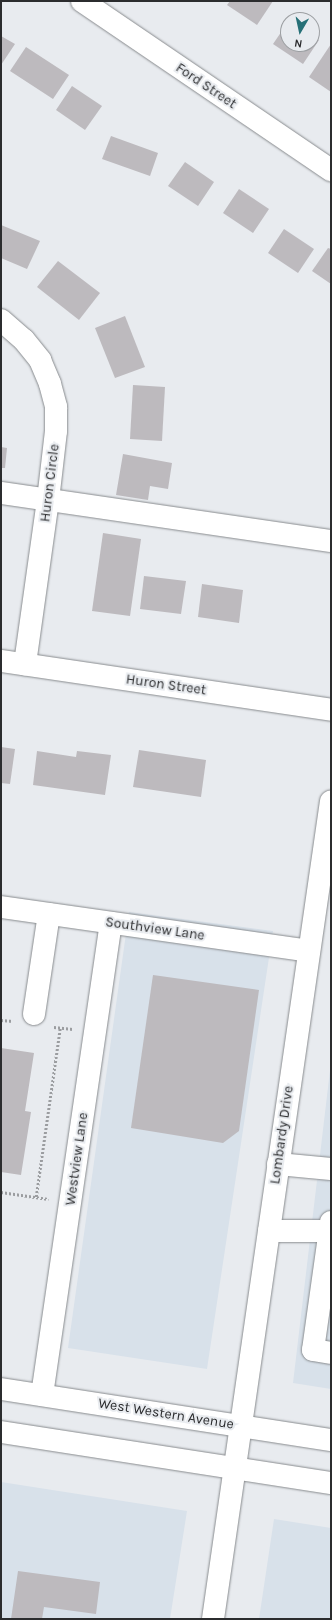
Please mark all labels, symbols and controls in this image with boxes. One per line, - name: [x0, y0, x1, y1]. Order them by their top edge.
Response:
- north arrow: [280, 12, 320, 52]
- text: N: [293, 36, 303, 50]
- street label: Ford Street: [172, 60, 240, 112]
- street label: Huron Circle: [37, 443, 63, 523]
- street label: Huron Street: [125, 671, 207, 699]
- street label: Southview Lane: [104, 914, 206, 944]
- street label: Lombardy Drive: [267, 1085, 297, 1185]
- street label: Westview Lane: [62, 1111, 92, 1207]
- street label: West Western Avenue: [97, 1395, 235, 1433]

